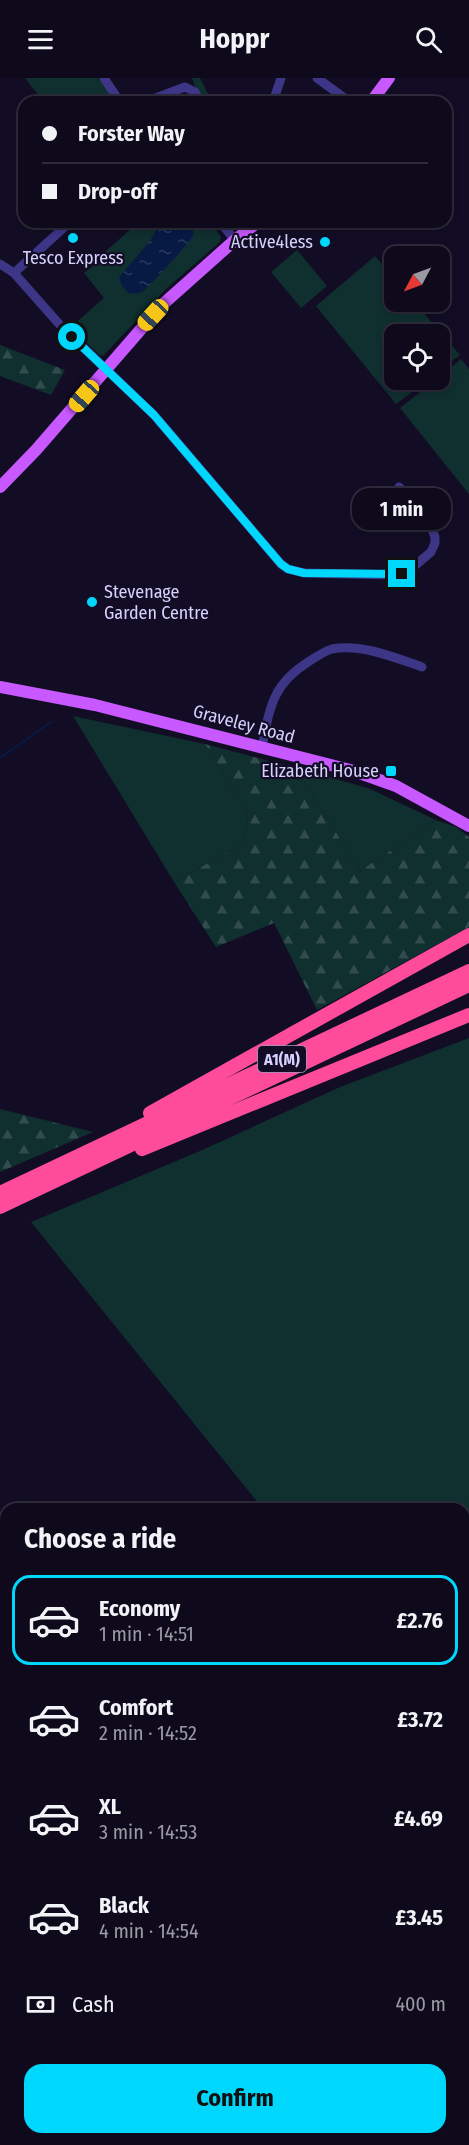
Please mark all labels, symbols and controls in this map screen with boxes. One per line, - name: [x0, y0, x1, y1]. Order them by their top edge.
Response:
- icon: menu: [24, 23, 57, 56]
- text: Hoppr: [200, 23, 269, 55]
- icon: search: [412, 23, 445, 56]
- text: Forster Way: [78, 120, 185, 147]
- text: Drop-off: [78, 178, 157, 205]
- marker: Tesco Express: [66, 231, 80, 245]
- place label: Active4less: [231, 231, 313, 253]
- marker: Active4less: [318, 235, 332, 249]
- north arrow: [384, 246, 450, 312]
- map controls: [384, 246, 450, 390]
- place label: Tesco Express: [23, 247, 124, 269]
- car: [134, 296, 172, 334]
- route start: [58, 323, 85, 350]
- button: locate: [384, 324, 450, 390]
- car: [65, 377, 103, 415]
- callout: 1 min: [352, 487, 452, 529]
- text: 1 min: [380, 497, 423, 521]
- route end: [388, 560, 415, 587]
- place label: Stevenage Garden Centre: [104, 581, 209, 624]
- marker: Stevenage Garden Centre: [85, 595, 99, 609]
- street label: Graveley Road: [191, 700, 297, 748]
- place label: Elizabeth House: [261, 760, 379, 782]
- marker: Elizabeth House: [384, 764, 398, 778]
- road number: A1(M): [258, 1046, 306, 1072]
- text: Choose a ride: [24, 1523, 176, 1555]
- icon: car: [27, 1593, 81, 1647]
- text: Economy: [99, 1595, 180, 1622]
- text: £2.76: [396, 1607, 443, 1634]
- text: 1 min · 14:51: [99, 1622, 194, 1646]
- icon: car: [27, 1692, 81, 1746]
- text: Comfort: [99, 1694, 173, 1721]
- text: £3.72: [397, 1706, 443, 1733]
- text: 2 min · 14:52: [99, 1721, 197, 1745]
- icon: car: [27, 1791, 81, 1845]
- text: XL: [99, 1793, 121, 1820]
- text: £4.69: [394, 1805, 443, 1832]
- text: 3 min · 14:53: [99, 1820, 197, 1844]
- icon: car: [27, 1890, 81, 1944]
- text: Black: [99, 1892, 149, 1919]
- text: £3.45: [395, 1904, 443, 1931]
- text: 4 min · 14:54: [99, 1919, 199, 1943]
- icon: cash: [24, 1988, 57, 2021]
- text: Cash: [72, 1991, 115, 2018]
- text: 400 m: [395, 1992, 446, 2016]
- button: Confirm: [24, 2064, 446, 2133]

